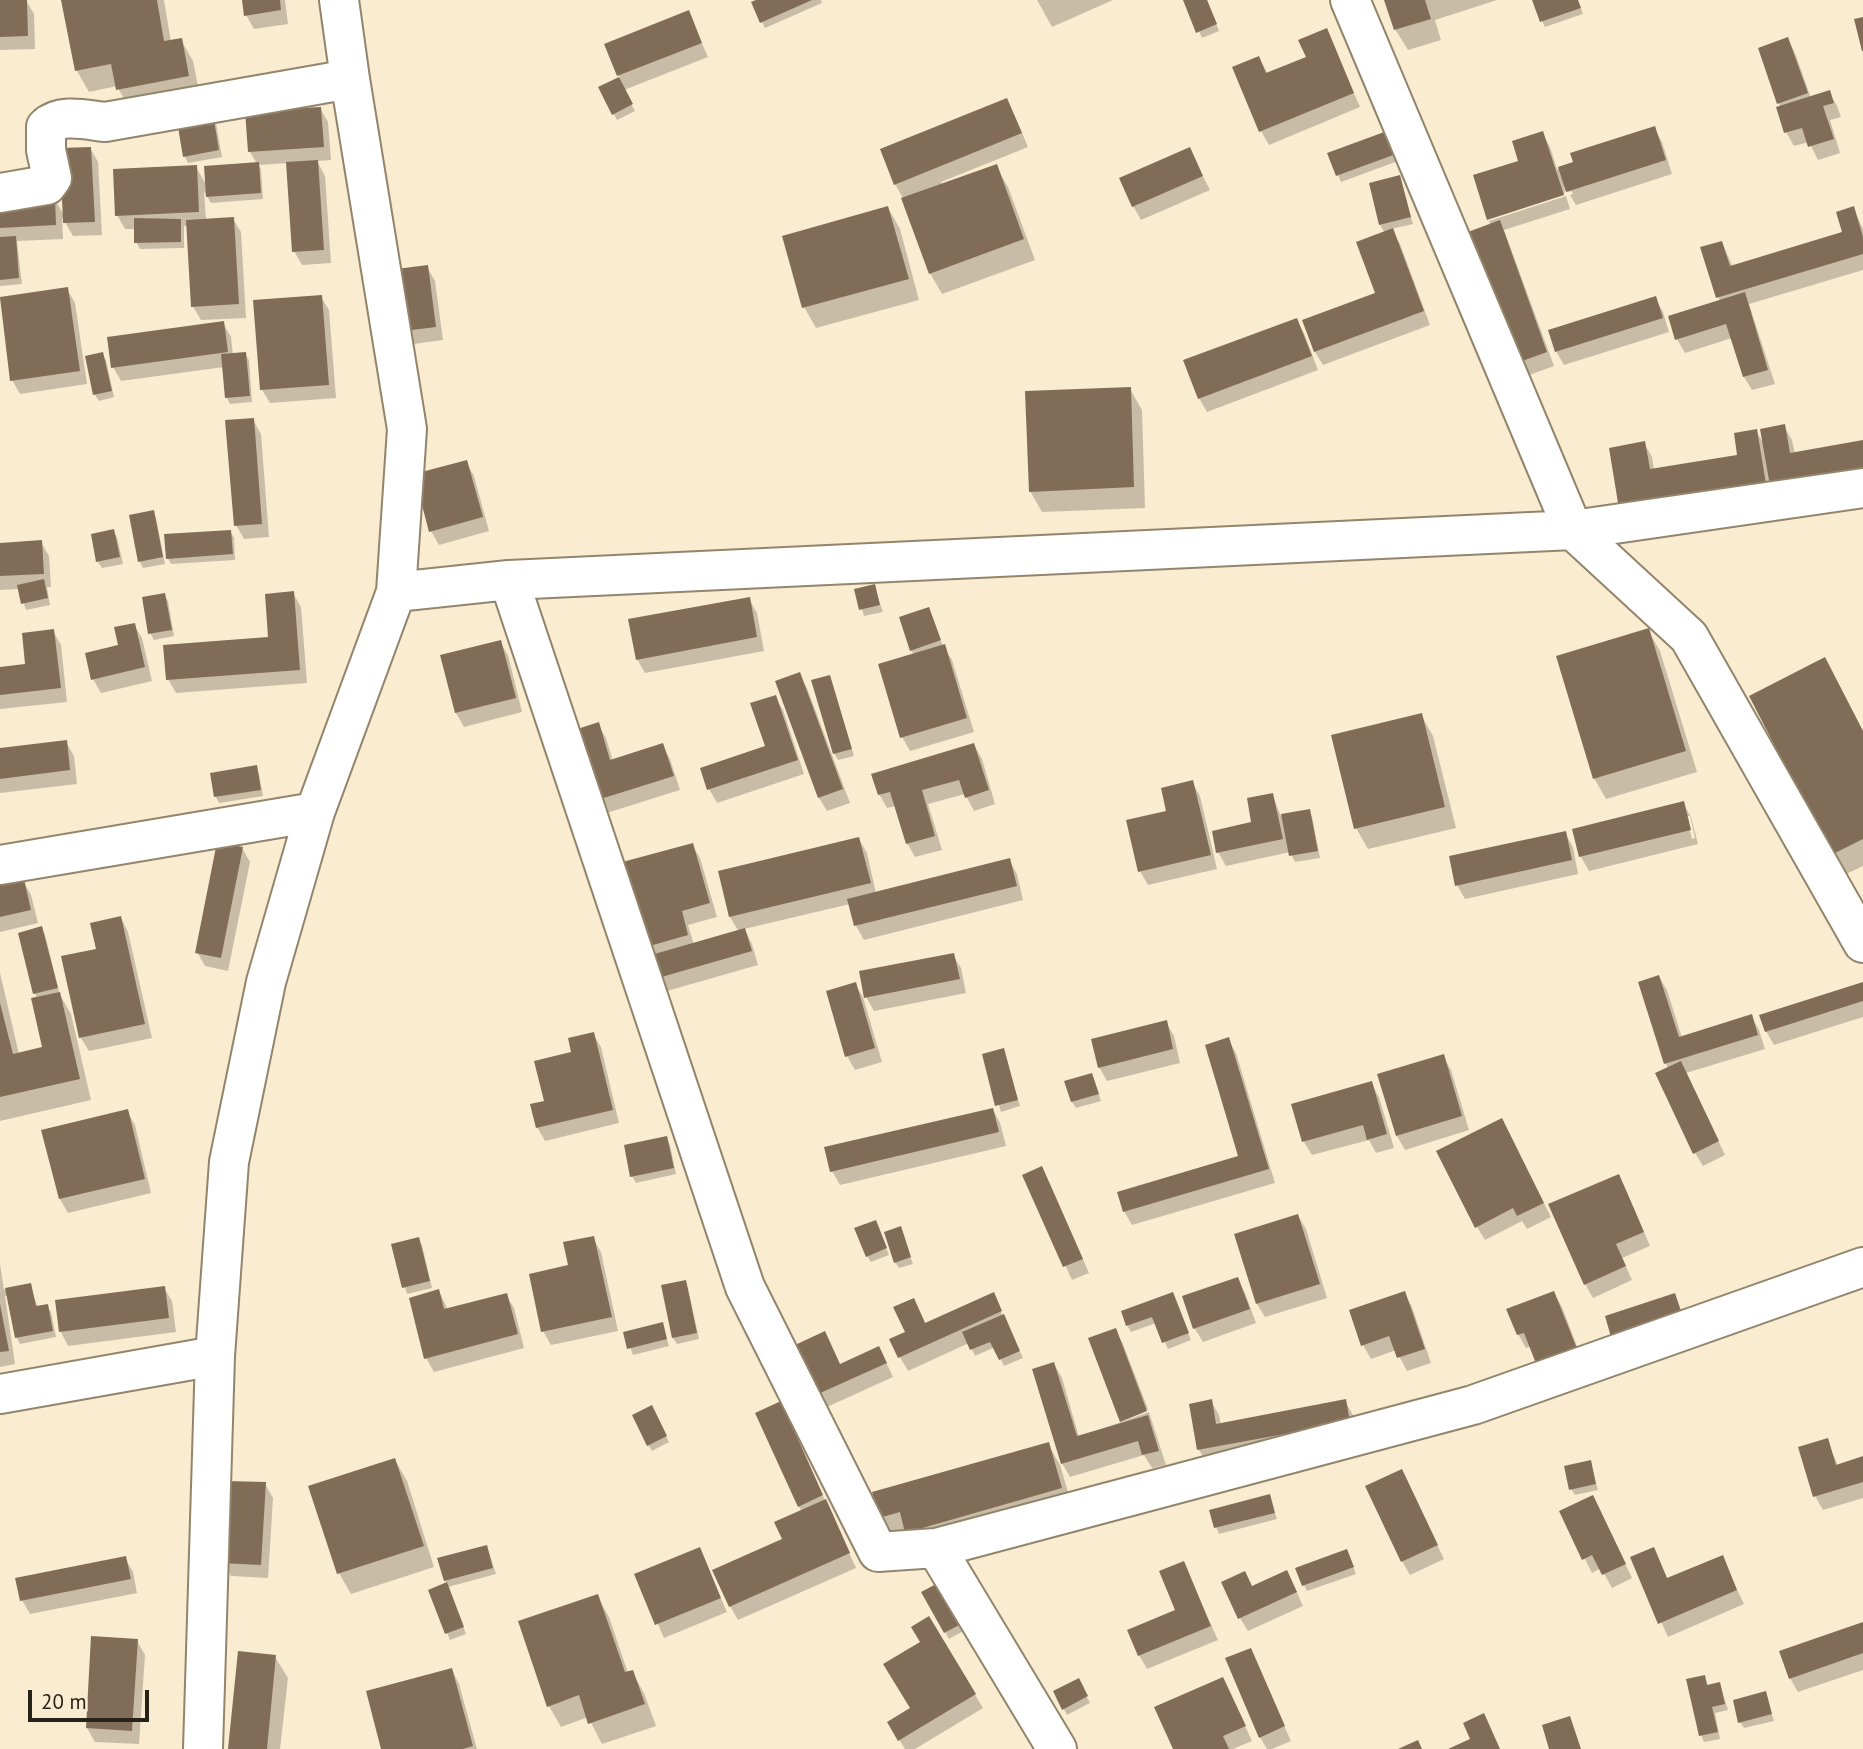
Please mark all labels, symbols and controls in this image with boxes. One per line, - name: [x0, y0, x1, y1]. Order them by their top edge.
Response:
- scale bar: [32, 1676, 152, 1720]
- text: 20 m: [41, 1688, 87, 1715]

